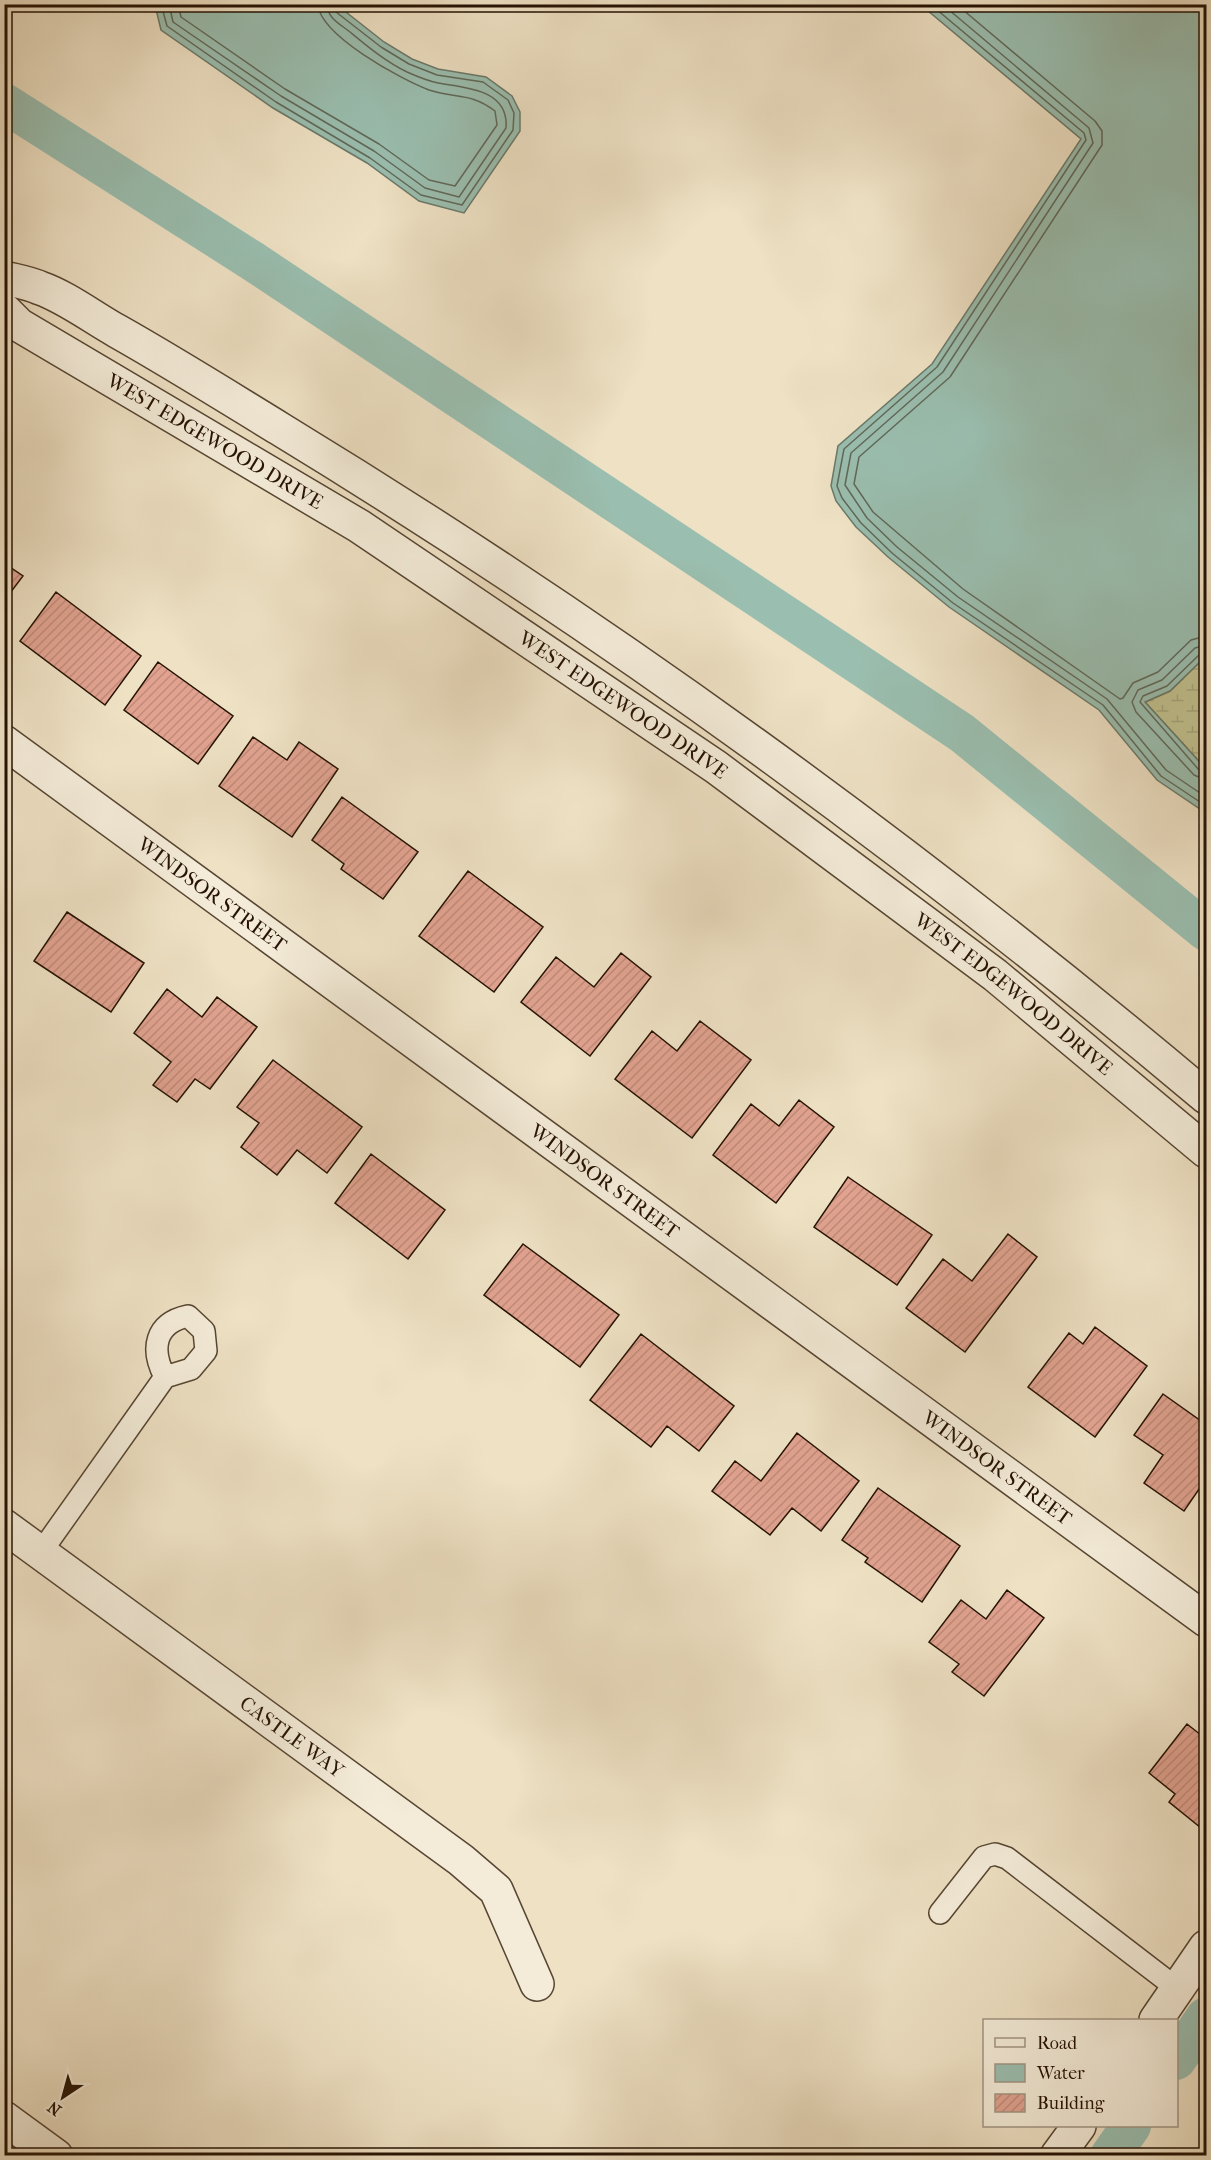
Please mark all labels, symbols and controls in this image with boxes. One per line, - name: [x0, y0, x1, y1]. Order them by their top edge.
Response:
- street label: WEST EDGEWOOD DRIVE: [102, 368, 327, 514]
- street label: WEST EDGEWOOD DRIVE: [514, 625, 732, 783]
- street label: WINDSOR STREET: [132, 832, 292, 957]
- street label: WEST EDGEWOOD DRIVE: [909, 907, 1117, 1080]
- street label: WINDSOR STREET: [525, 1118, 684, 1243]
- street label: WINDSOR STREET: [917, 1405, 1077, 1530]
- street label: CASTLE WAY: [236, 1691, 350, 1783]
- legend: [983, 2019, 1178, 2127]
- text: Road: [1037, 2033, 1077, 2054]
- text: Water: [1036, 2063, 1085, 2084]
- north arrow: [33, 2067, 93, 2127]
- text: Building: [1037, 2093, 1105, 2114]
- text: N: [43, 2097, 65, 2120]

